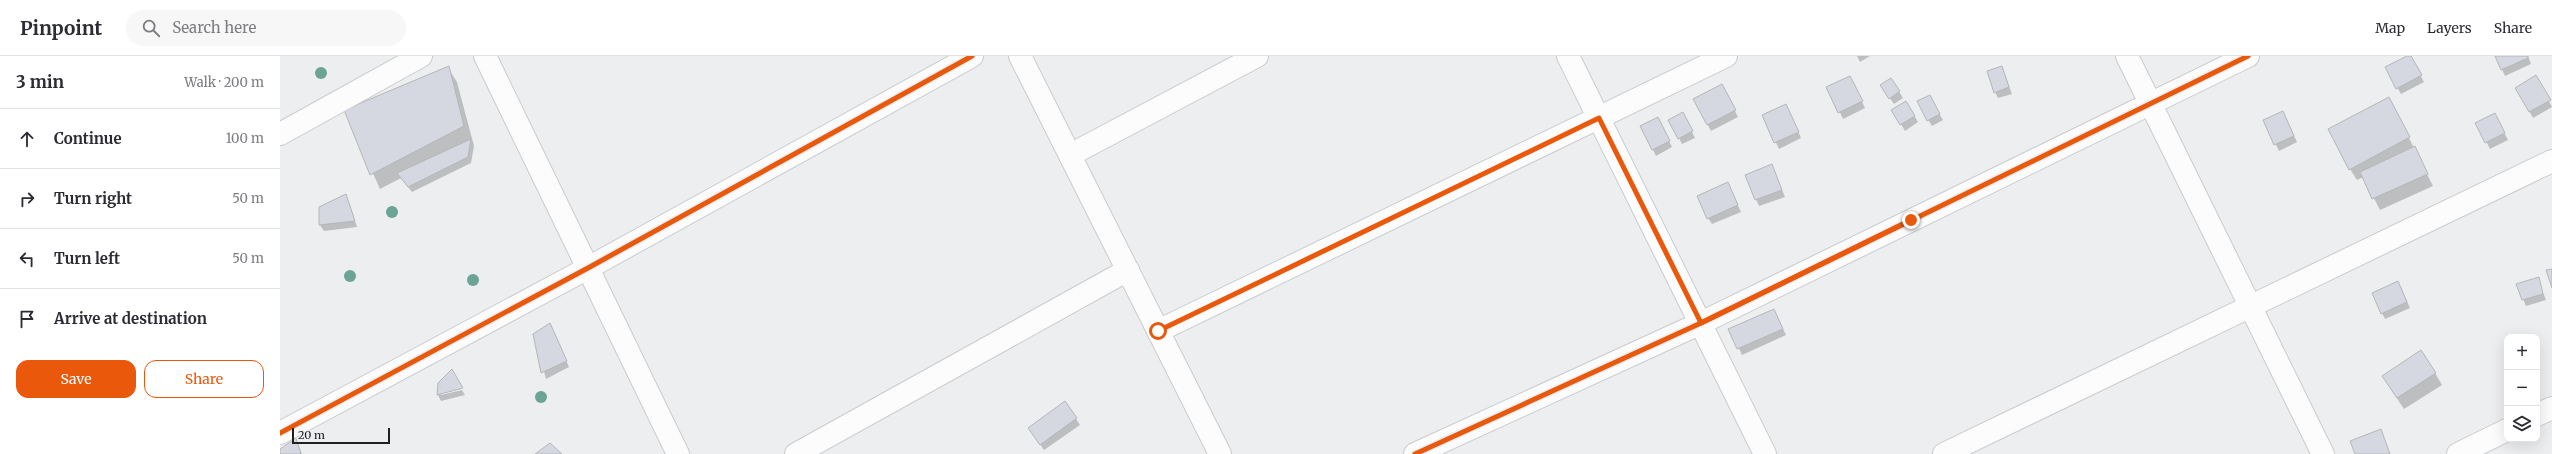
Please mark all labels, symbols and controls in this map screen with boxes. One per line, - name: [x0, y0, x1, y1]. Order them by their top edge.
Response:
- search box: [126, 10, 406, 46]
- text: Pinpoint: [20, 16, 102, 40]
- icon: search: [140, 17, 162, 39]
- text: Search here: [172, 18, 256, 37]
- text: Map: [2375, 19, 2405, 37]
- text: Layers: [2427, 19, 2472, 37]
- text: Share: [2494, 19, 2532, 37]
- text: 3 min: [16, 71, 64, 93]
- text: Walk · 200 m: [184, 74, 264, 91]
- icon: ahead: [16, 128, 38, 150]
- text: Continue: [54, 129, 122, 148]
- text: 100 m: [226, 130, 264, 147]
- icon: right: [16, 188, 38, 210]
- text: Turn right: [54, 189, 132, 208]
- text: 50 m: [232, 190, 264, 207]
- route end: [1902, 211, 1920, 229]
- icon: left: [16, 248, 38, 270]
- text: Turn left: [54, 249, 120, 268]
- text: 50 m: [232, 250, 264, 267]
- icon: arrive: [16, 308, 38, 330]
- text: Arrive at destination: [54, 309, 207, 328]
- route start: [1149, 322, 1167, 340]
- map controls: [2504, 334, 2540, 442]
- button: +: [2504, 334, 2540, 370]
- button: Save: [16, 360, 136, 398]
- button: Share: [144, 360, 264, 398]
- button: −: [2504, 370, 2540, 406]
- button: layers: [2504, 406, 2540, 442]
- scale bar: [292, 426, 390, 445]
- text: 20 m: [298, 428, 325, 442]

